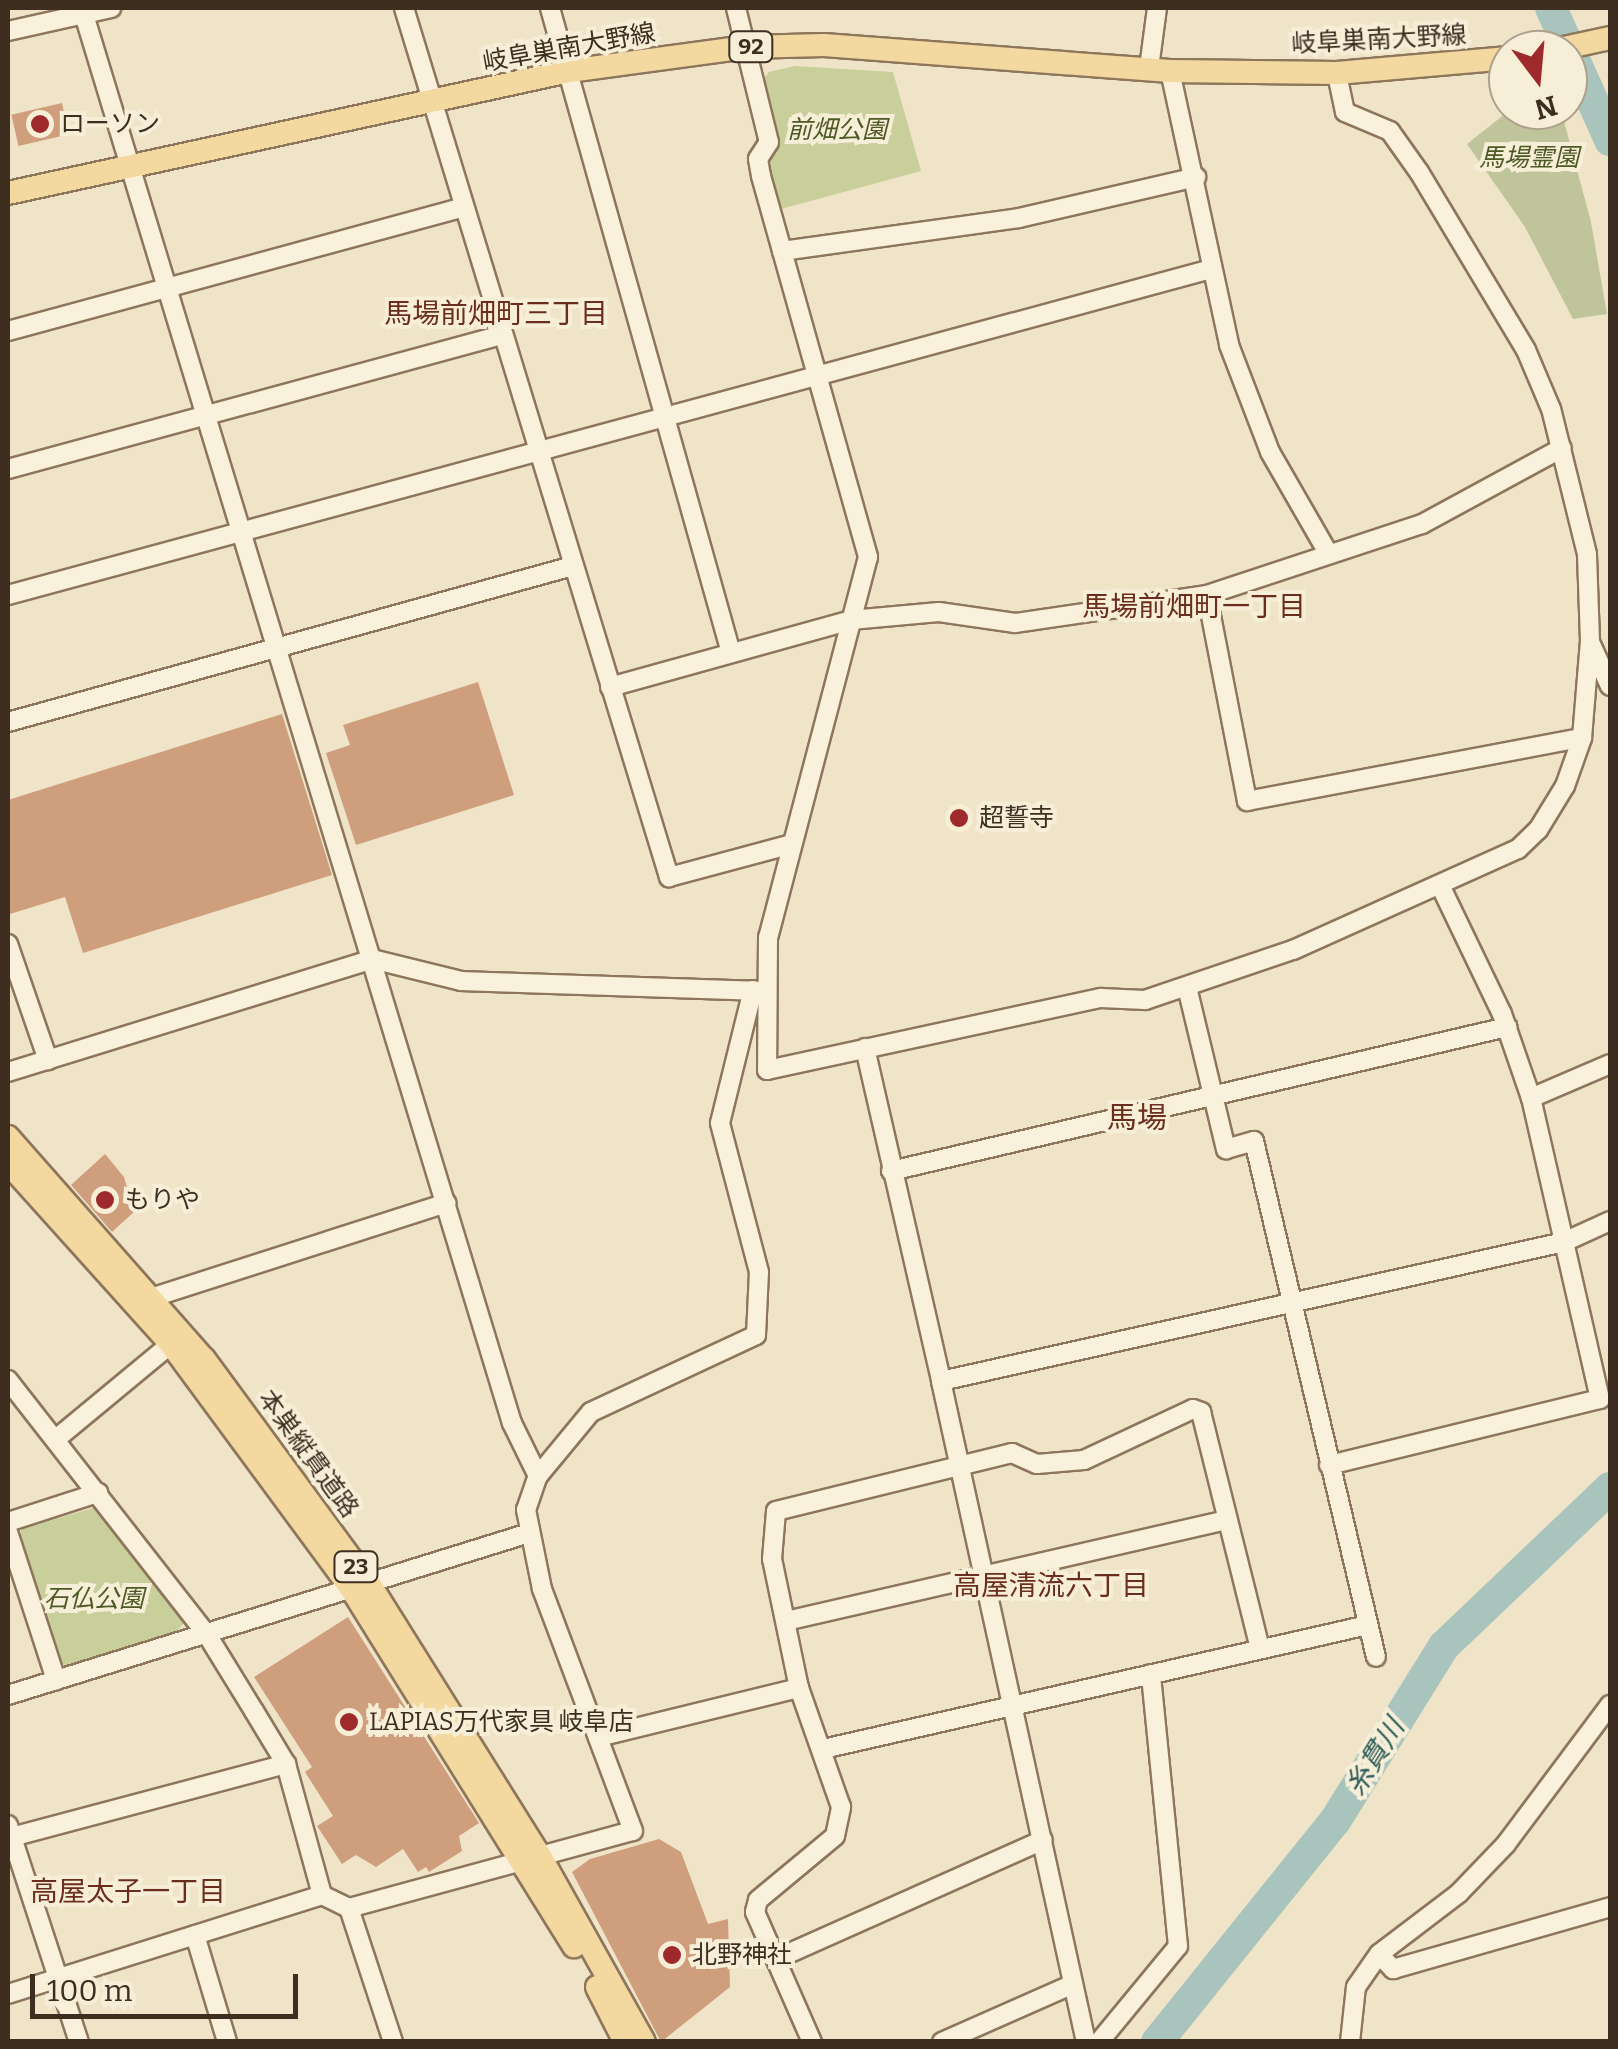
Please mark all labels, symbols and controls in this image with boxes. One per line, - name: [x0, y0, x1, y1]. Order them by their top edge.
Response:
- street label: 岐阜巣南大野線: [480, 18, 658, 78]
- street label: 岐阜巣南大野線: [1291, 20, 1467, 60]
- road number: 92: [726, 30, 776, 64]
- north arrow: [1488, 30, 1588, 130]
- text: N: [1531, 89, 1561, 126]
- place label: ローソン: [60, 109, 160, 139]
- marker: ローソン: [29, 113, 51, 135]
- park label: 前畑公園: [787, 115, 887, 145]
- park label: 馬場霊園: [1479, 143, 1579, 173]
- district label: 馬場前畑町三丁目: [384, 297, 608, 331]
- district label: 馬場前畑町一丁目: [1082, 590, 1306, 624]
- place label: 超誓寺: [979, 803, 1054, 833]
- marker: 超誓寺: [948, 807, 970, 829]
- district label: 馬場: [1107, 1100, 1167, 1136]
- place label: もりや: [125, 1185, 200, 1215]
- marker: もりや: [94, 1189, 116, 1211]
- street label: 本巣縦貫道路: [252, 1385, 364, 1523]
- road number: 23: [331, 1550, 381, 1584]
- district label: 高屋清流六丁目: [953, 1569, 1149, 1603]
- park label: 石仏公園: [44, 1584, 144, 1614]
- place label: LAPIAS万代家具 岐阜店: [369, 1707, 634, 1737]
- marker: LAPIAS万代家具 岐阜店: [338, 1711, 360, 1733]
- water label: 糸貫川: [1338, 1712, 1412, 1802]
- district label: 高屋太子一丁目: [30, 1875, 226, 1909]
- place label: 北野神社: [692, 1940, 792, 1970]
- marker: 北野神社: [661, 1944, 683, 1966]
- scale bar: [35, 1954, 302, 2016]
- text: 100 m: [47, 1973, 132, 2009]

